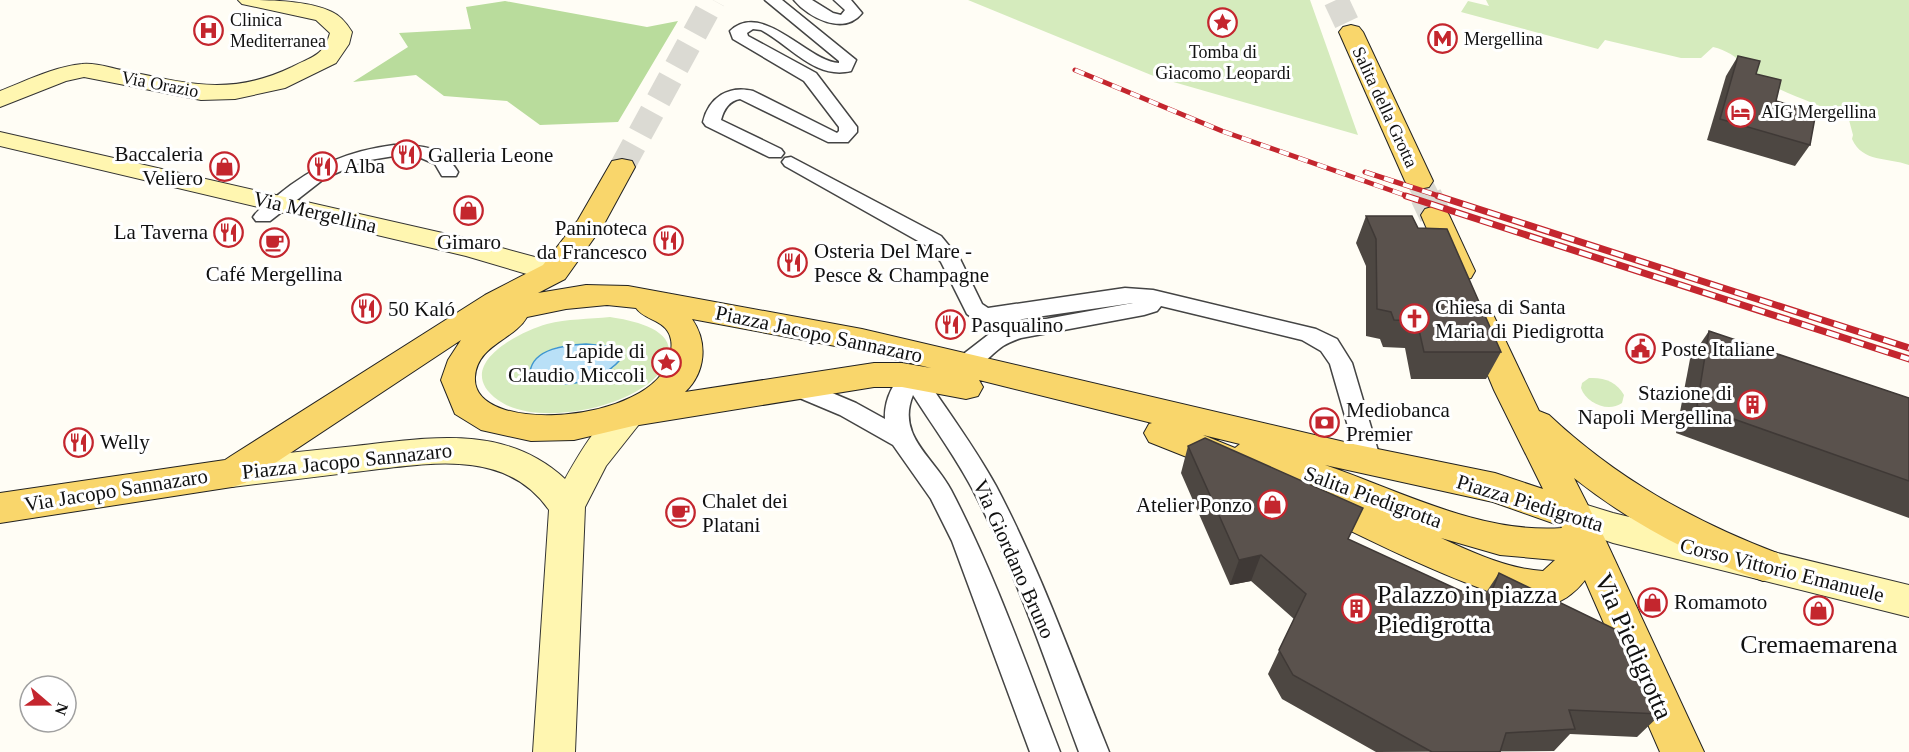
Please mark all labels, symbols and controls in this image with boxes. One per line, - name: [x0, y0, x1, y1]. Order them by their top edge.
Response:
- place icon: Tomba di Giacomo Leopardi: [1207, 7, 1239, 39]
- place label: Clinica Mediterranea: [230, 10, 326, 51]
- hospital icon: Clinica Mediterranea: [193, 14, 225, 46]
- metro station icon: Mergellina: [1427, 23, 1459, 55]
- place label: Mergellina: [1464, 29, 1543, 49]
- place label: Tomba di Giacomo Leopardi: [1155, 42, 1291, 83]
- street label: Salita della Grotta: [1348, 43, 1422, 171]
- street label: Via Orazio: [120, 67, 200, 101]
- hotel icon: AIG Mergellina: [1724, 96, 1756, 128]
- place label: AIG Mergellina: [1761, 102, 1876, 122]
- restaurant icon: Galleria Leone: [391, 139, 423, 171]
- place label: Baccaleria Veliero: [114, 142, 204, 190]
- place label: Galleria Leone: [428, 143, 553, 167]
- shop icon: Baccaleria Veliero: [208, 150, 240, 182]
- restaurant icon: Alba: [307, 150, 339, 182]
- place label: Alba: [344, 154, 386, 178]
- street label: Via Mergellina: [251, 186, 380, 238]
- shop icon: Gimaro: [453, 195, 485, 227]
- restaurant icon: La Taverna: [213, 216, 245, 248]
- place label: Paninoteca da Francesco: [537, 216, 648, 264]
- place label: La Taverna: [114, 220, 209, 244]
- restaurant icon: Paninoteca da Francesco: [652, 224, 684, 256]
- cafe icon: Café Mergellina: [258, 227, 290, 259]
- place label: Gimaro: [437, 230, 501, 254]
- place label: Osteria Del Mare - Pesce & Champagne: [814, 239, 989, 287]
- restaurant icon: Osteria Del Mare - Pesce & Champagne: [777, 247, 809, 279]
- place label: Café Mergellina: [206, 262, 343, 286]
- restaurant icon: 50 Kaló: [351, 293, 383, 325]
- place label: Chiesa di Santa Maria di Piedigrotta: [1435, 295, 1605, 343]
- place label: 50 Kaló: [388, 297, 455, 321]
- street label: Piazza Jacopo Sannazaro: [713, 300, 925, 368]
- church icon: Chiesa di Santa Maria di Piedigrotta: [1398, 303, 1430, 335]
- restaurant icon: Pasqualino: [934, 309, 966, 341]
- place label: Pasqualino: [971, 313, 1063, 337]
- public building icon: Poste Italiane: [1624, 333, 1656, 365]
- place label: Poste Italiane: [1661, 337, 1775, 361]
- place label: Lapide di Claudio Miccoli: [508, 339, 645, 387]
- place icon: Lapide di Claudio Miccoli: [650, 347, 682, 379]
- place label: Stazione di Napoli Mergellina: [1578, 381, 1733, 429]
- building icon: Stazione di Napoli Mergellina: [1737, 389, 1769, 421]
- place label: Mediobanca Premier: [1346, 398, 1450, 446]
- bank icon: Mediobanca Premier: [1309, 406, 1341, 438]
- restaurant icon: Welly: [63, 426, 95, 458]
- place label: Welly: [100, 430, 150, 454]
- street label: Piazza Jacopo Sannazaro: [241, 438, 453, 484]
- street label: Salita Piedigrotta: [1301, 461, 1446, 533]
- street label: Via Jacopo Sannazaro: [23, 464, 209, 516]
- street label: Piazza Piedigrotta: [1454, 469, 1607, 537]
- street label: Via Giordano Bruno: [968, 476, 1060, 642]
- place label: Chalet dei Platani: [702, 489, 788, 537]
- shop icon: Atelier Ponzo: [1257, 489, 1289, 521]
- place label: Atelier Ponzo: [1136, 493, 1252, 517]
- cafe icon: Chalet dei Platani: [665, 497, 697, 529]
- street label: Corso Vittorio Emanuele: [1677, 533, 1887, 607]
- street label: Via Piedigrotta: [1588, 569, 1679, 724]
- place label: Palazzo in piazza Piedigrotta: [1377, 580, 1558, 639]
- shop icon: Romamoto: [1637, 586, 1669, 618]
- place label: Romamoto: [1674, 590, 1767, 614]
- building icon: Palazzo in piazza Piedigrotta: [1340, 593, 1372, 625]
- shop icon: Cremaemarena: [1803, 594, 1835, 626]
- place label: Cremaemarena: [1740, 630, 1898, 659]
- north arrow: [18, 674, 78, 734]
- text: N: [52, 701, 72, 718]

